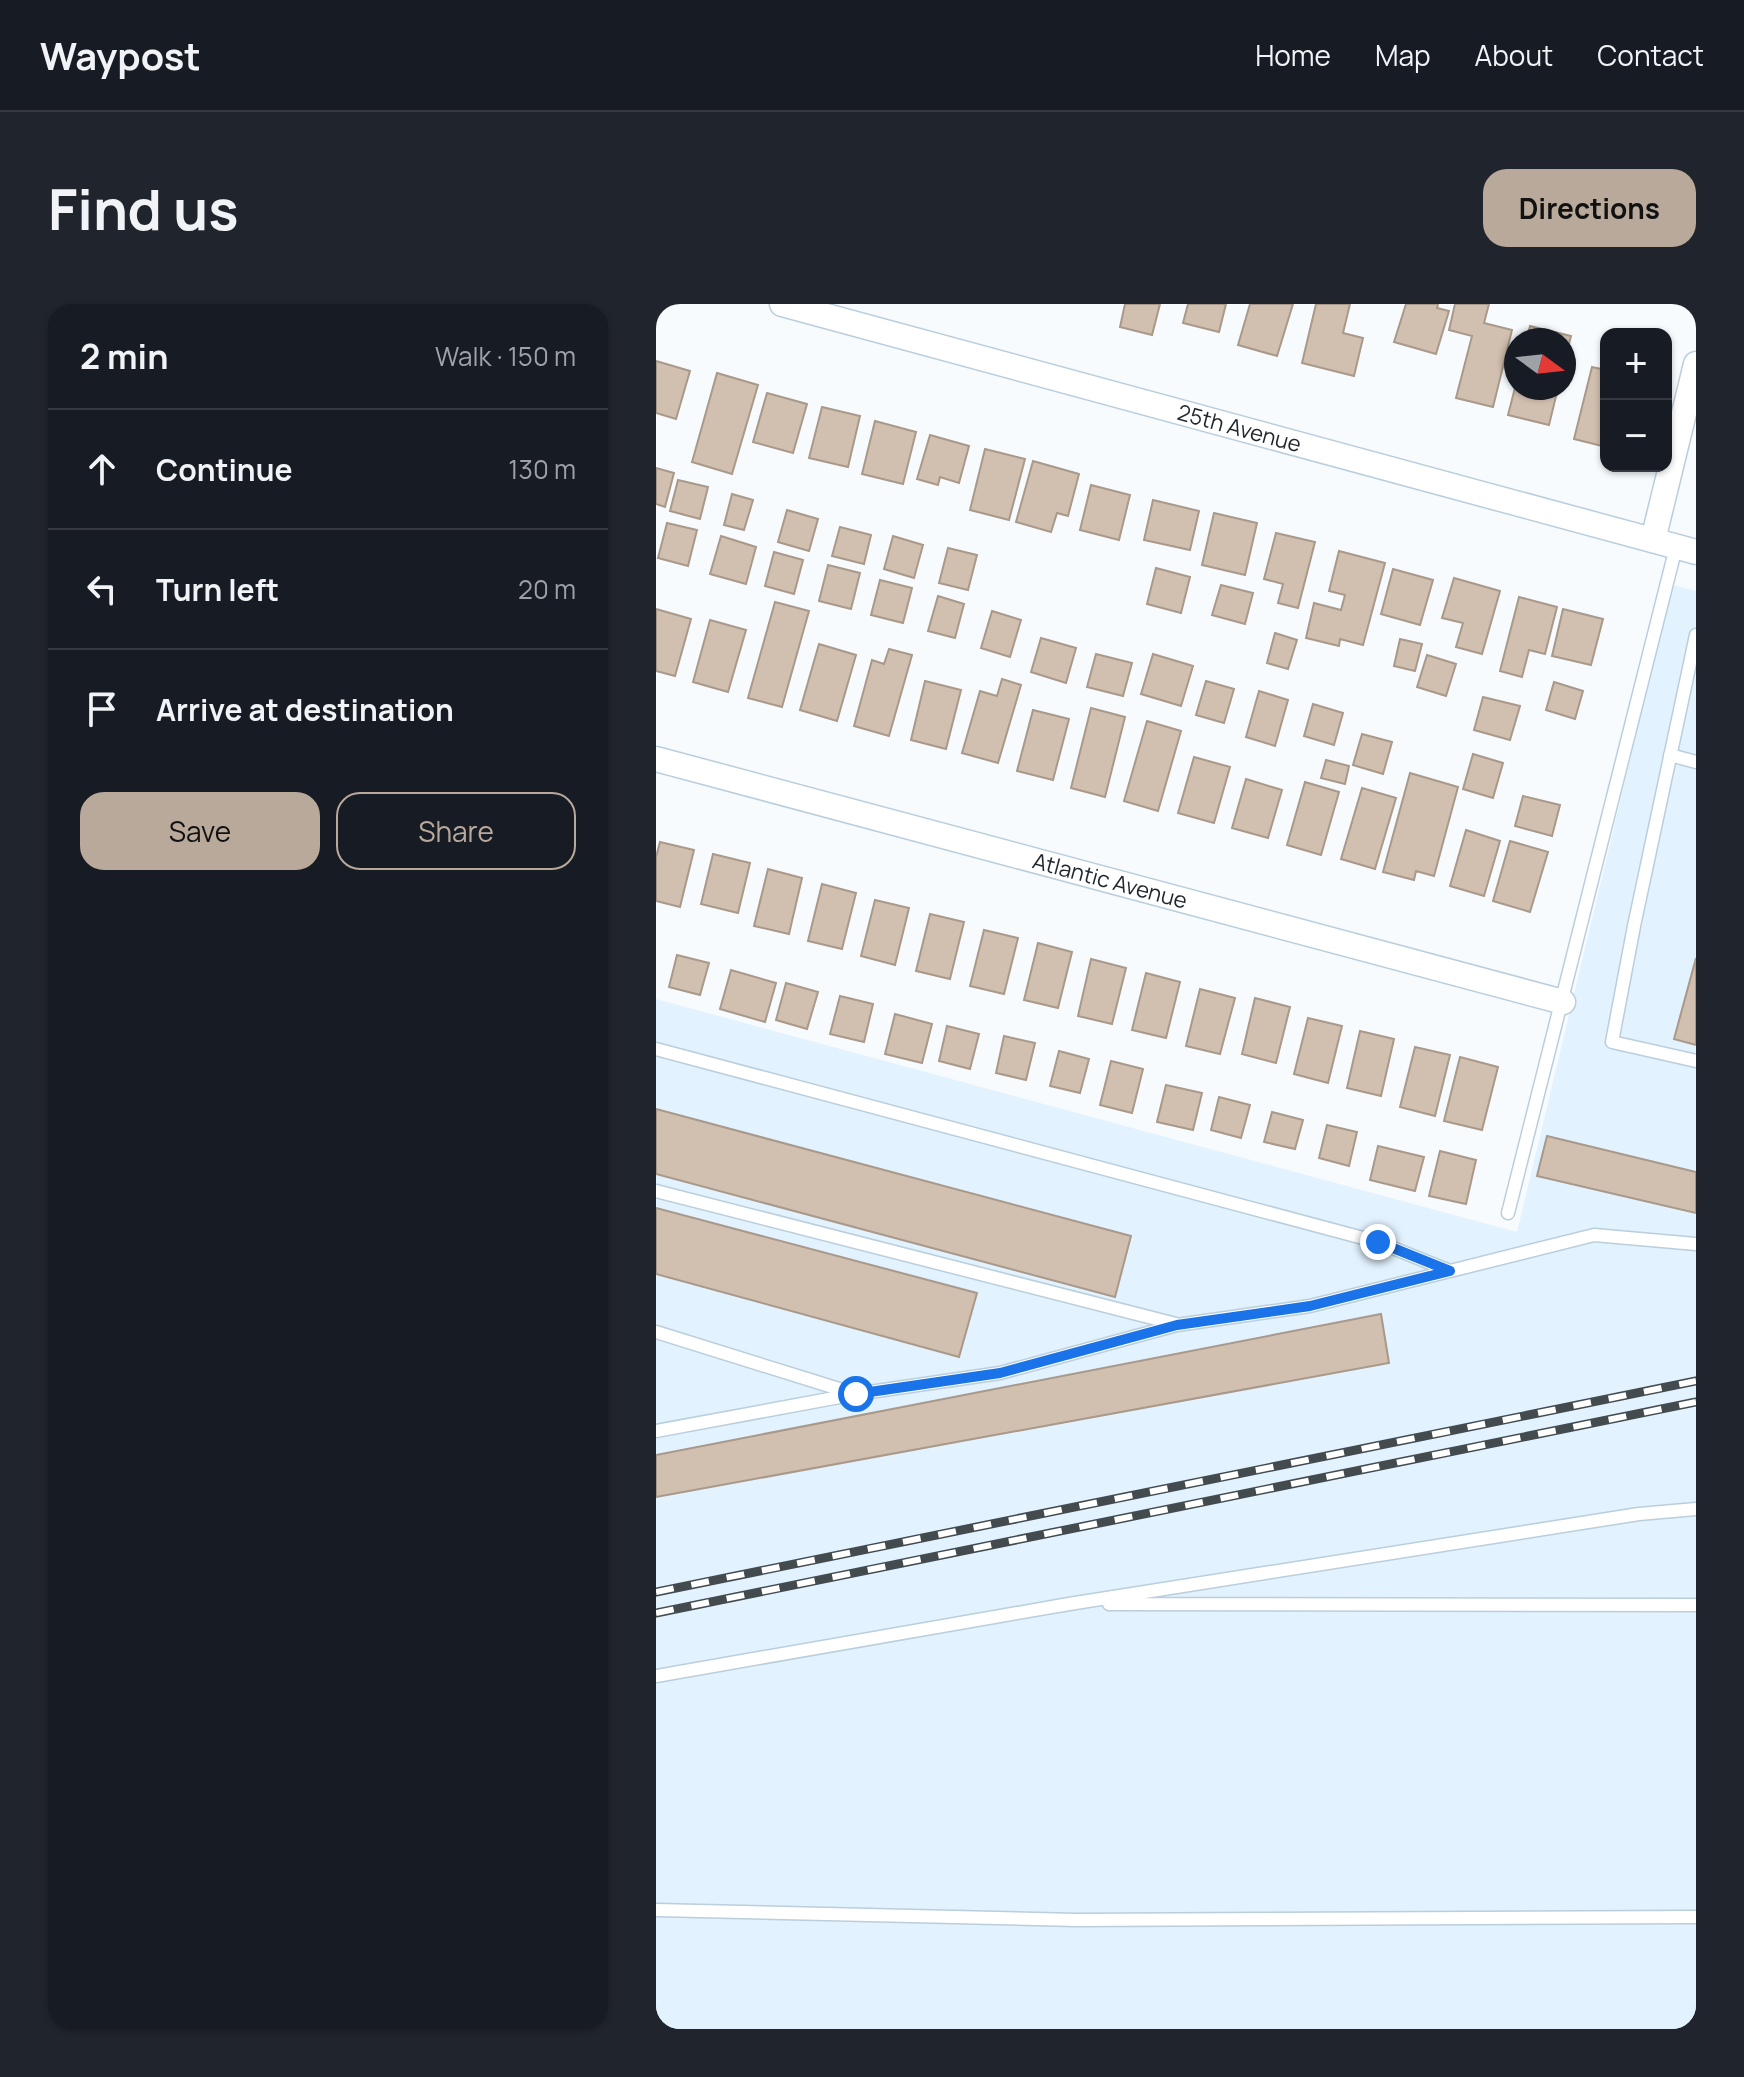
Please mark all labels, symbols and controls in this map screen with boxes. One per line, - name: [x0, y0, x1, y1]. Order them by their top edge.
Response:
- text: Waypost: [40, 29, 201, 81]
- text: Home: [1255, 36, 1331, 74]
- text: Map: [1375, 36, 1431, 74]
- text: About: [1475, 36, 1553, 74]
- text: Contact: [1597, 36, 1704, 74]
- button: Directions: [1483, 169, 1696, 247]
- text: Find us: [48, 170, 239, 247]
- north arrow: [1504, 328, 1576, 400]
- map controls: [1600, 328, 1672, 472]
- button: +: [1600, 328, 1672, 400]
- text: 2 min: [80, 333, 168, 379]
- text: Walk · 150 m: [435, 338, 576, 374]
- street label: 25th Avenue: [1174, 397, 1305, 459]
- button: −: [1600, 400, 1672, 472]
- icon: ahead: [80, 447, 124, 491]
- text: Continue: [156, 449, 292, 490]
- text: 130 m: [508, 451, 576, 487]
- icon: left: [80, 567, 124, 611]
- text: Turn left: [156, 569, 279, 610]
- text: 20 m: [518, 571, 576, 607]
- icon: arrive: [80, 687, 124, 731]
- text: Arrive at destination: [156, 689, 454, 730]
- button: Save: [80, 792, 320, 870]
- button: Share: [336, 792, 576, 870]
- street label: Atlantic Avenue: [1029, 846, 1191, 916]
- route end: [1360, 1224, 1396, 1260]
- route start: [838, 1376, 874, 1412]

